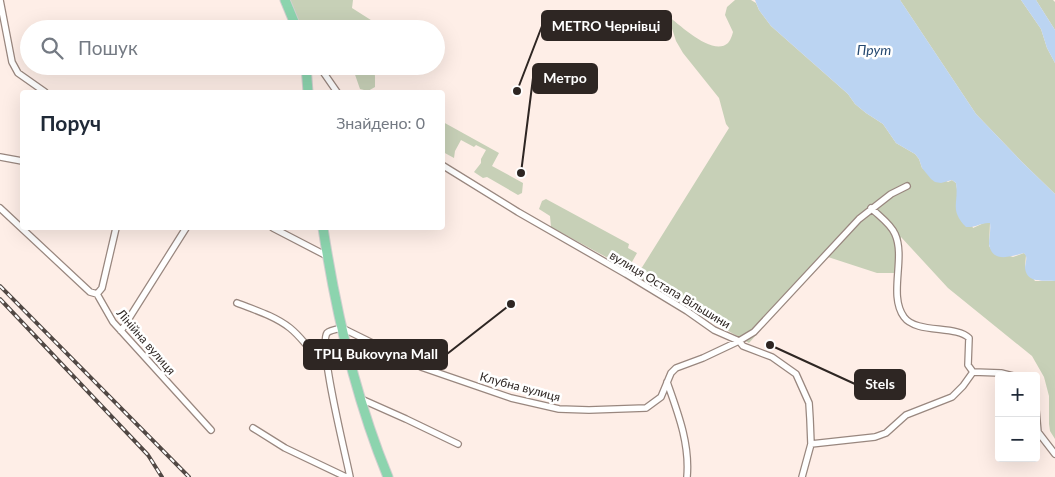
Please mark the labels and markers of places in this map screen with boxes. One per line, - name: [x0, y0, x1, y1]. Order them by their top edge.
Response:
- callout: METRO Чернівці: [542, 11, 671, 40]
- callout: Метро: [533, 64, 597, 93]
- callout: ТРЦ Bukovyna Mall: [304, 340, 447, 369]
- callout: Stels: [855, 370, 905, 399]

